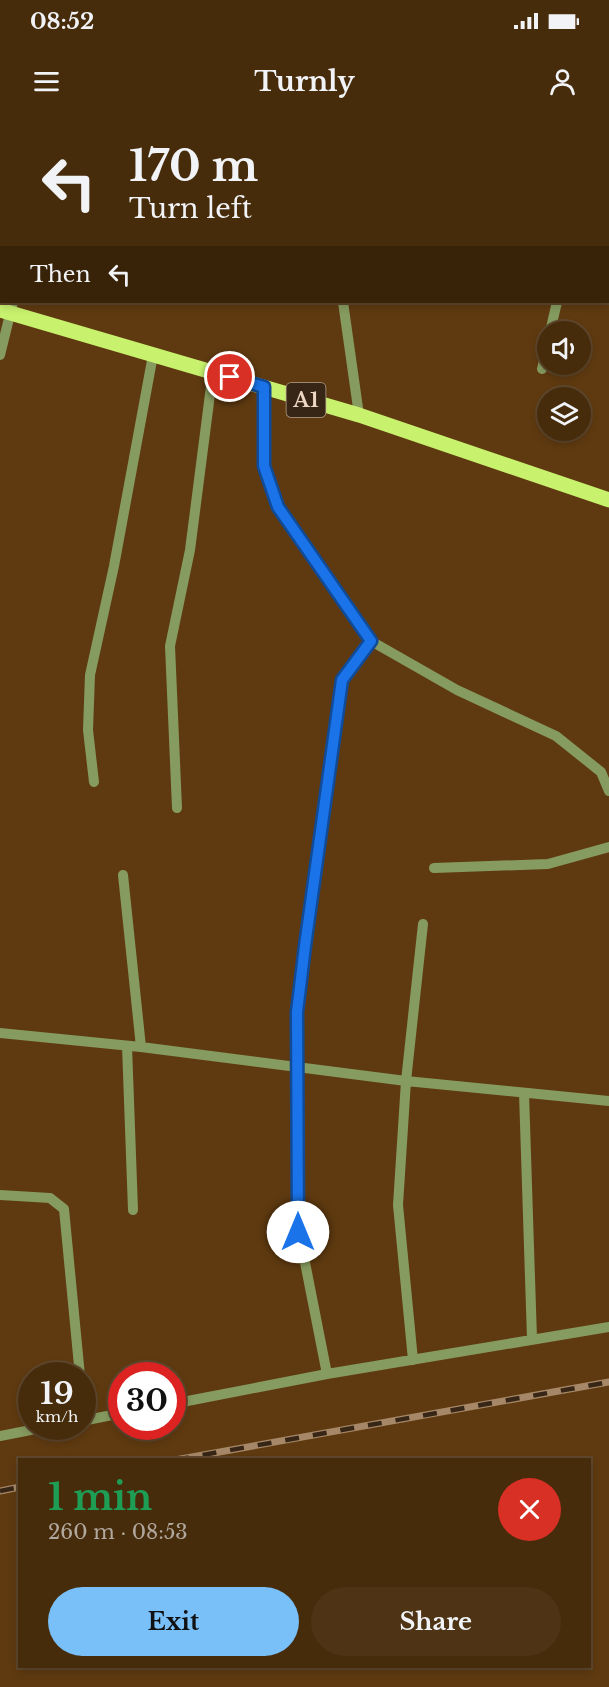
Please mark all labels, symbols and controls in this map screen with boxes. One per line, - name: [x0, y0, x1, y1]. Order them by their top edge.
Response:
- text: 08:52: [30, 8, 94, 35]
- icon: menu: [30, 65, 63, 98]
- text: Turnly: [254, 65, 355, 98]
- icon: person: [546, 65, 579, 98]
- text: 170 m: [129, 140, 258, 192]
- icon: left: [30, 144, 108, 222]
- text: Turn left: [129, 192, 252, 225]
- icon: left: [103, 258, 136, 291]
- text: Then: [30, 261, 91, 288]
- map controls: [537, 321, 591, 441]
- button: sound: [537, 321, 591, 375]
- pin: [204, 351, 255, 402]
- icon: arrive: [213, 360, 246, 393]
- road number: A1: [286, 383, 326, 417]
- button: layers: [537, 387, 591, 441]
- position arrow: [266, 1200, 330, 1264]
- speed limit sign: 30: [108, 1362, 186, 1440]
- text: 19: [40, 1375, 74, 1412]
- text: km/h: [36, 1407, 78, 1426]
- text: 1 min: [48, 1475, 152, 1520]
- button: close: [498, 1478, 561, 1541]
- text: 260 m · 08:53: [48, 1520, 188, 1544]
- button: Exit: [48, 1587, 299, 1656]
- button: Share: [311, 1587, 561, 1656]

